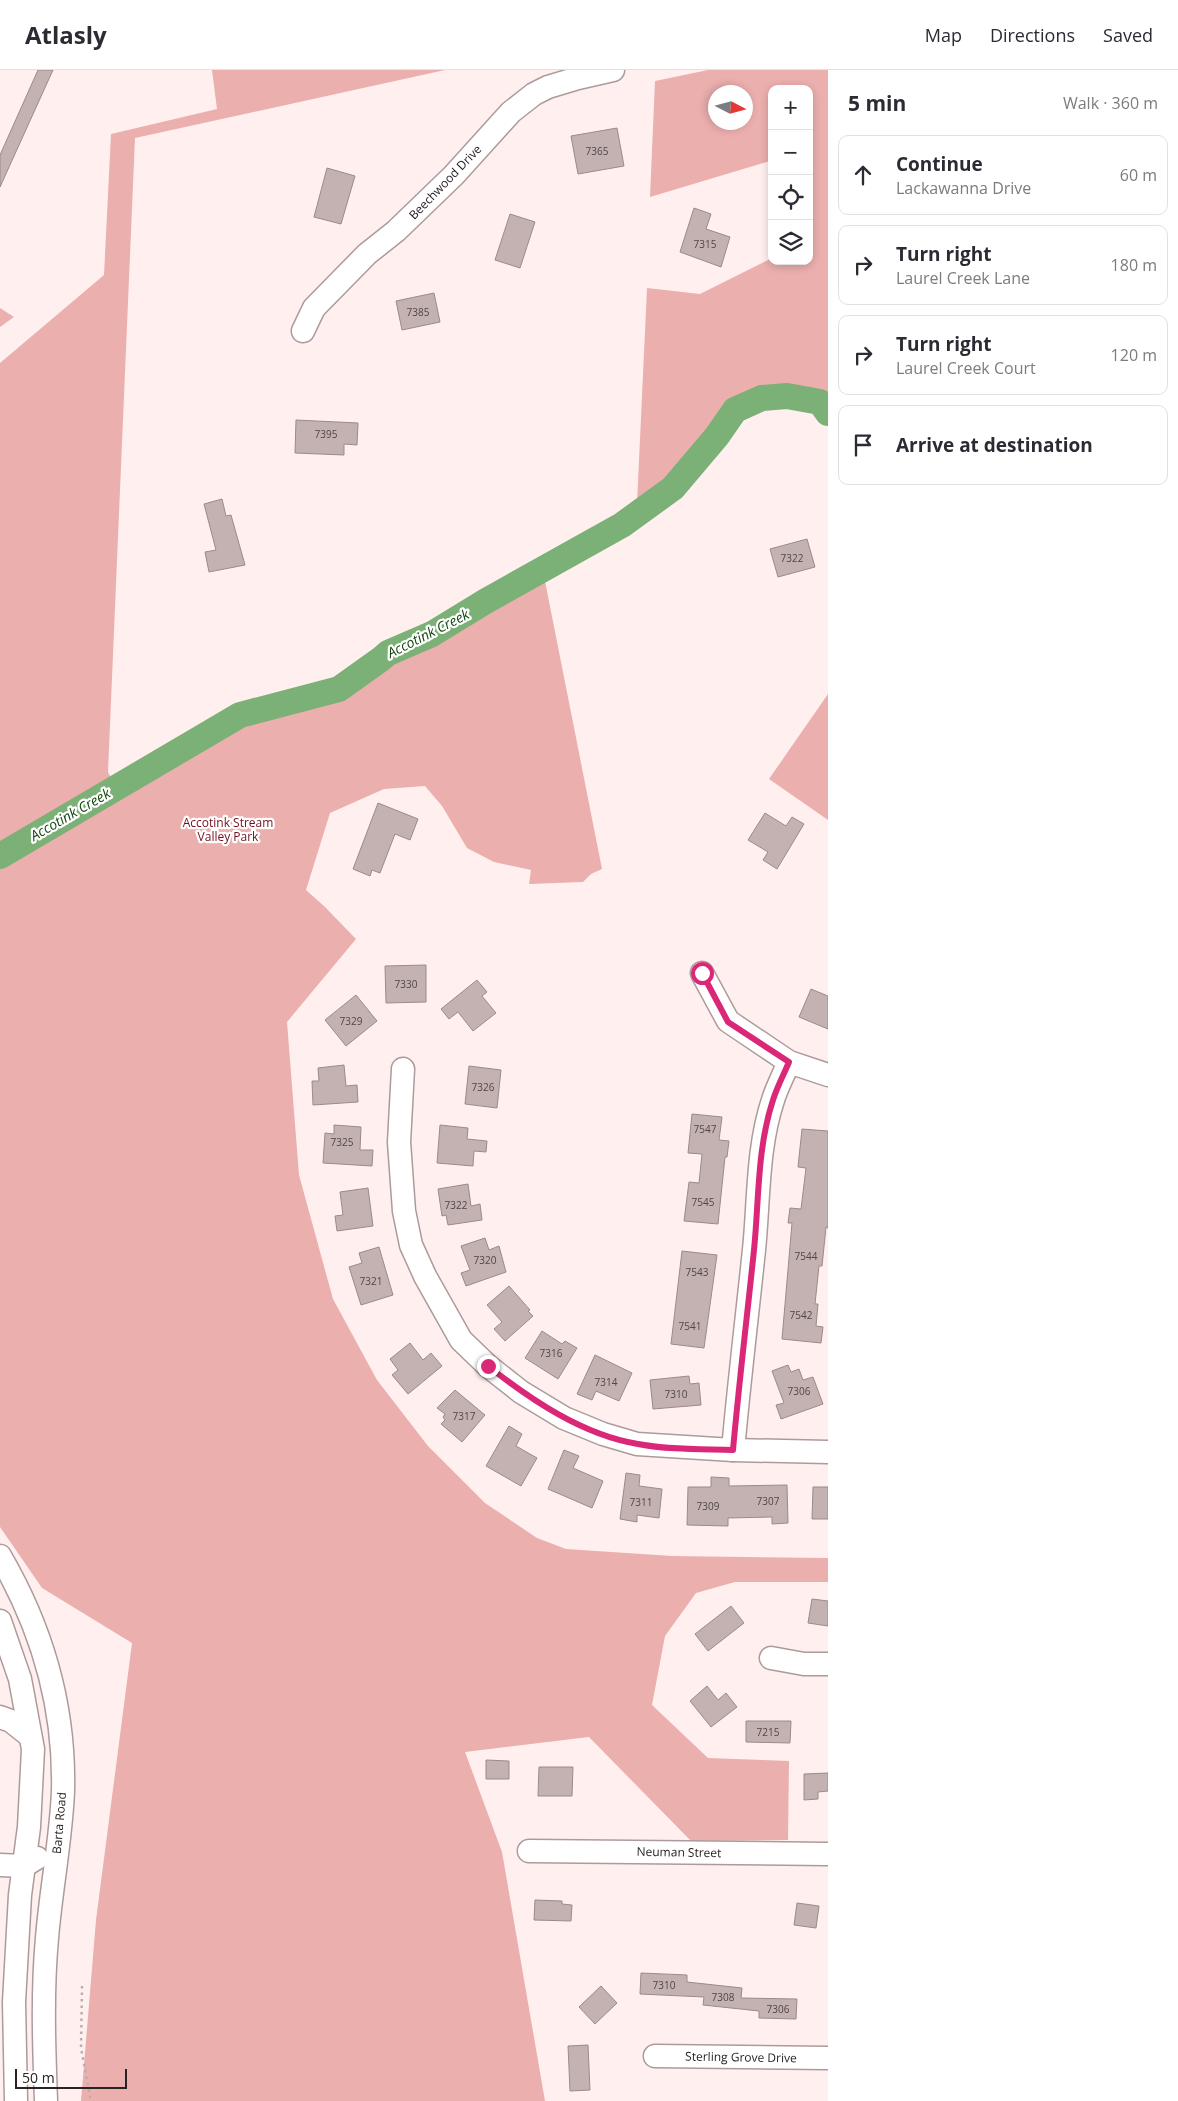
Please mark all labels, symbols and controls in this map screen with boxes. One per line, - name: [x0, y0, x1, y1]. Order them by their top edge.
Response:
- text: Atlasly: [25, 18, 107, 51]
- text: Map: [925, 23, 962, 47]
- text: Directions: [990, 23, 1075, 47]
- text: Saved: [1103, 23, 1153, 47]
- north arrow: [708, 85, 753, 130]
- map controls: [768, 85, 813, 265]
- button: +: [768, 85, 813, 130]
- text: 5 min: [848, 89, 906, 117]
- text: Walk · 360 m: [1063, 92, 1158, 114]
- button: −: [768, 130, 813, 175]
- street label: Beechwood Drive: [405, 141, 485, 223]
- house number: 7365: [586, 144, 609, 158]
- text: Continue: [896, 151, 983, 177]
- icon: ahead: [849, 161, 877, 189]
- text: 60 m: [1120, 164, 1157, 186]
- button: locate: [768, 175, 813, 220]
- text: Lackawanna Drive: [896, 177, 1031, 199]
- button: layers: [768, 220, 813, 265]
- house number: 7315: [694, 237, 717, 251]
- text: Turn right: [896, 241, 991, 267]
- icon: right: [849, 251, 877, 279]
- text: 180 m: [1111, 254, 1157, 276]
- text: Laurel Creek Lane: [896, 267, 1030, 289]
- house number: 7385: [407, 305, 430, 319]
- text: Turn right: [896, 331, 991, 357]
- icon: right: [849, 341, 877, 369]
- text: 120 m: [1111, 344, 1157, 366]
- text: Laurel Creek Court: [896, 357, 1036, 379]
- house number: 7395: [315, 427, 338, 441]
- icon: arrive: [849, 431, 877, 459]
- text: Arrive at destination: [896, 432, 1093, 458]
- house number: 7322: [781, 551, 804, 565]
- water label: Accotink Creek: [383, 604, 473, 662]
- water label: Accotink Creek: [26, 783, 115, 845]
- park label: Accotink Stream Valley Park: [183, 814, 273, 845]
- route start: [691, 962, 714, 985]
- house number: 7330: [395, 977, 418, 991]
- house number: 7329: [340, 1014, 363, 1028]
- house number: 7326: [472, 1080, 495, 1094]
- house number: 7547: [694, 1122, 717, 1136]
- house number: 7325: [331, 1135, 354, 1149]
- house number: 7545: [692, 1195, 715, 1209]
- house number: 7322: [445, 1198, 468, 1212]
- house number: 7544: [795, 1249, 818, 1263]
- house number: 7320: [474, 1253, 497, 1267]
- house number: 7543: [686, 1265, 709, 1279]
- house number: 7321: [360, 1274, 382, 1288]
- house number: 7542: [790, 1308, 813, 1322]
- house number: 7541: [679, 1319, 701, 1333]
- house number: 7316: [540, 1346, 563, 1360]
- route end: [477, 1355, 500, 1378]
- house number: 7314: [595, 1375, 618, 1389]
- house number: 7306: [788, 1384, 811, 1398]
- house number: 7310: [665, 1387, 688, 1401]
- house number: 7317: [453, 1409, 476, 1423]
- house number: 7307: [757, 1494, 780, 1508]
- house number: 7311: [630, 1495, 652, 1509]
- house number: 7309: [697, 1499, 720, 1513]
- house number: 7215: [757, 1725, 780, 1739]
- street label: Barta Road: [48, 1791, 70, 1855]
- street label: Neuman Street: [636, 1843, 722, 1861]
- house number: 7310: [653, 1978, 676, 1992]
- house number: 7308: [712, 1990, 735, 2004]
- house number: 7306: [767, 2002, 790, 2016]
- street label: Sterling Grove Drive: [685, 2048, 797, 2066]
- scale bar: [15, 2066, 128, 2089]
- text: 50 m: [22, 2068, 55, 2087]

